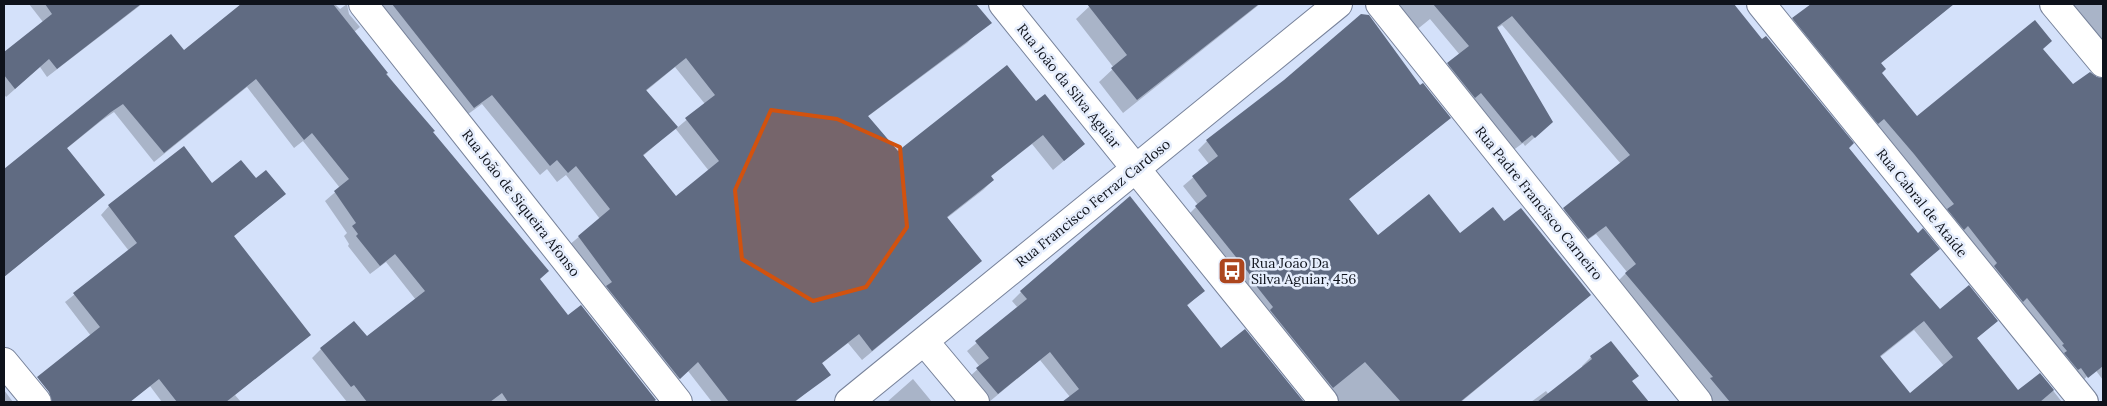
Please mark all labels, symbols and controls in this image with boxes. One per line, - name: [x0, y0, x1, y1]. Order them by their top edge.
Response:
- street label: Rua João da Silva Aguiar: [1013, 20, 1125, 152]
- street label: Rua Padre Francisco Carneiro: [1471, 122, 1607, 284]
- street label: Rua João de Siqueira Afonso: [458, 126, 584, 280]
- street label: Rua Francisco Ferraz Cardoso: [1012, 135, 1174, 271]
- street label: Rua Cabral de Ataíde: [1873, 145, 1972, 261]
- place label: Rua João Da Silva Aguiar, 456: [1251, 254, 1356, 288]
- bus stop icon: Rua João Da Silva Aguiar, 456: [1217, 256, 1247, 286]

